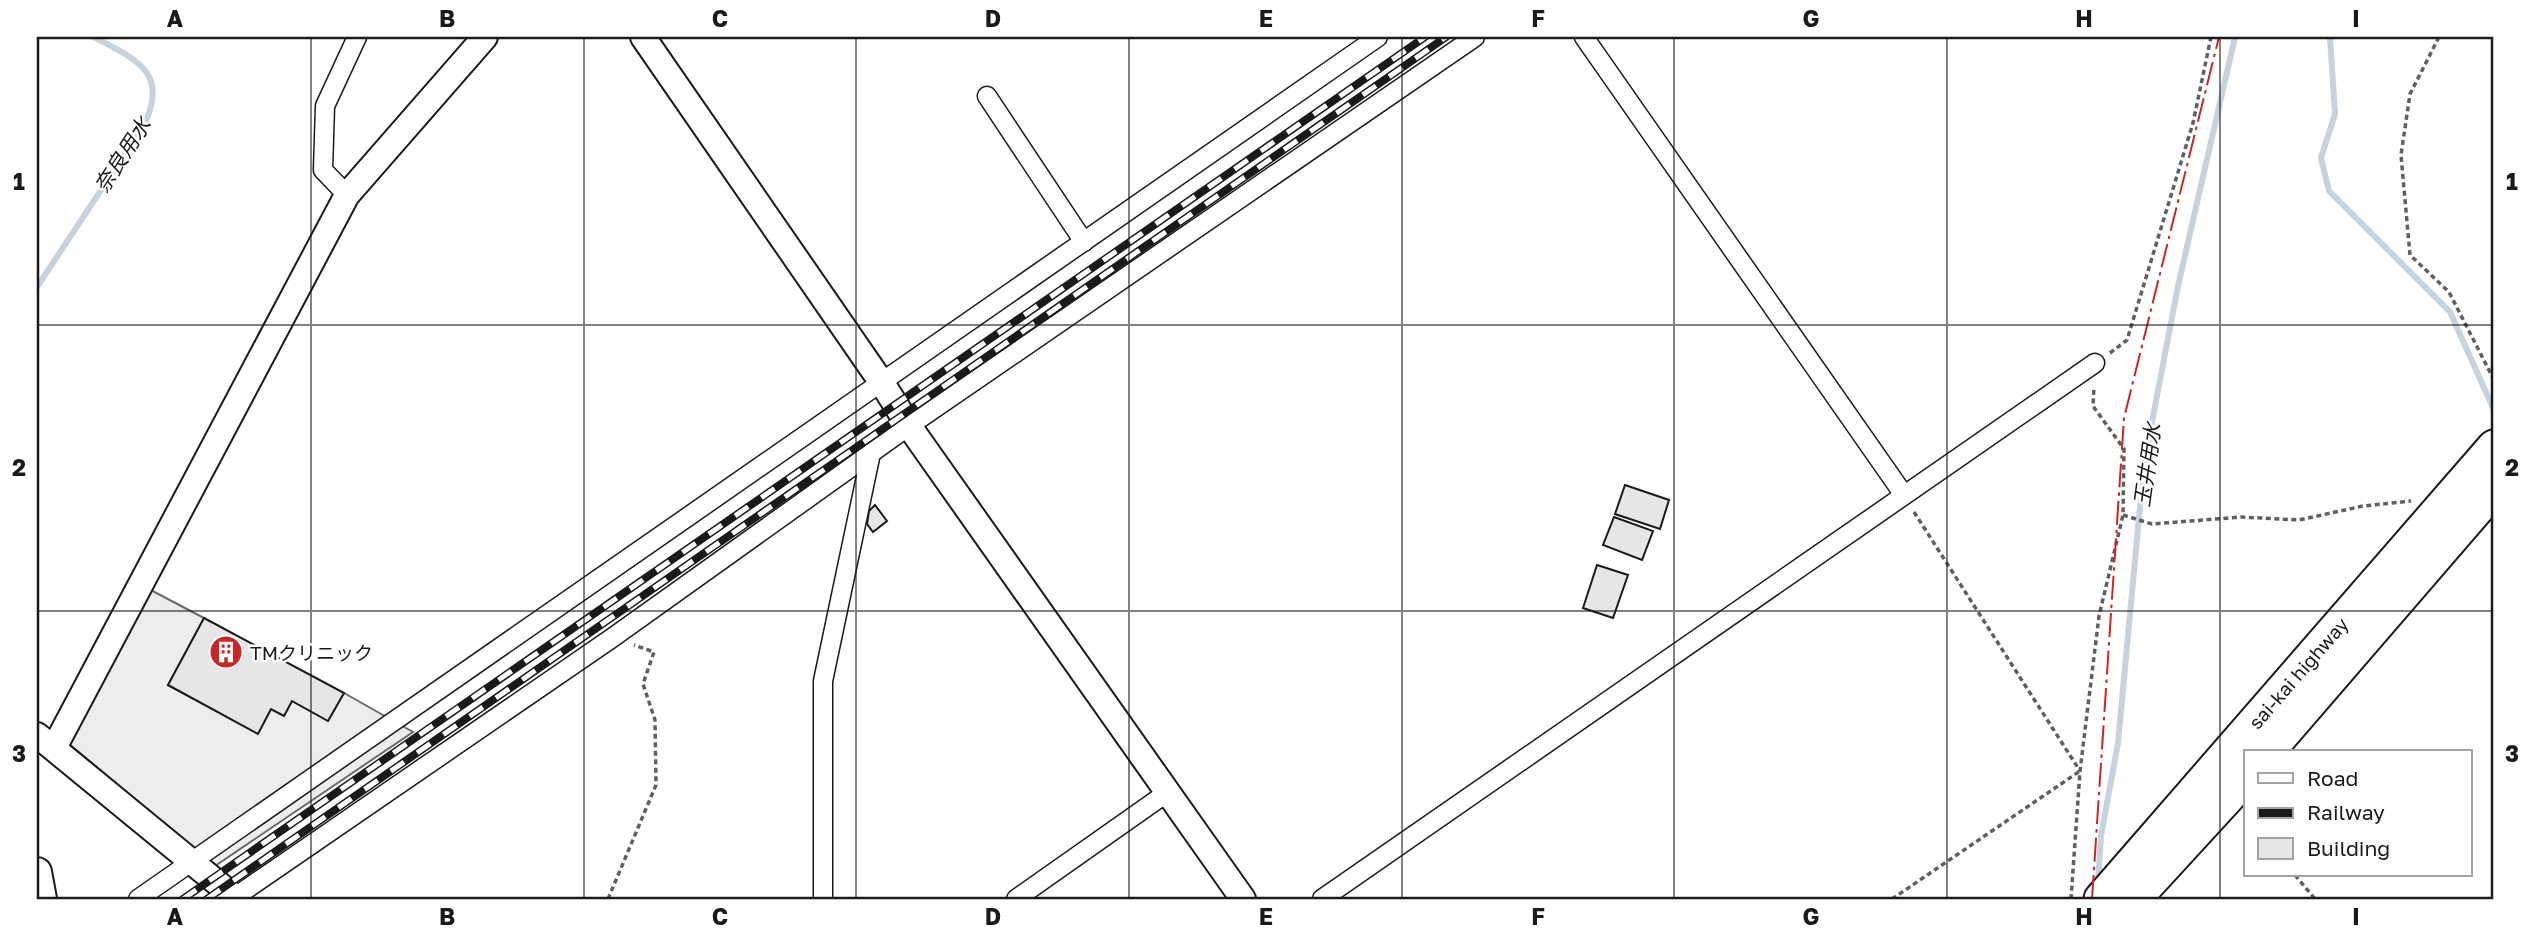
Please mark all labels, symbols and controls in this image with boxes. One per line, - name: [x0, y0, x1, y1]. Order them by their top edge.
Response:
- text: A: [167, 4, 184, 32]
- text: B: [439, 4, 455, 32]
- text: C: [712, 4, 728, 32]
- text: D: [985, 4, 1001, 32]
- text: E: [1259, 4, 1273, 32]
- text: F: [1531, 4, 1545, 32]
- text: G: [1803, 4, 1819, 32]
- text: H: [2075, 4, 2093, 32]
- text: I: [2352, 4, 2360, 32]
- water label: 奈良用水: [88, 111, 157, 197]
- text: 1: [13, 167, 25, 195]
- text: 1: [2506, 167, 2518, 195]
- water label: 玉井用水: [2128, 420, 2166, 508]
- text: 2: [12, 453, 26, 481]
- text: 2: [2505, 453, 2519, 481]
- street label: sai-kai highway: [2243, 612, 2353, 733]
- building icon: TMクリニック: [207, 633, 245, 671]
- place label: TMクリニック: [250, 641, 373, 664]
- text: 3: [12, 739, 26, 767]
- text: 3: [2505, 739, 2519, 767]
- legend: [2244, 750, 2472, 876]
- text: Road: [2307, 765, 2358, 791]
- text: Railway: [2307, 799, 2385, 825]
- text: Building: [2307, 835, 2390, 861]
- text: A: [167, 902, 184, 930]
- text: B: [439, 902, 455, 930]
- text: C: [712, 902, 728, 930]
- text: D: [985, 902, 1001, 930]
- text: E: [1259, 902, 1273, 930]
- text: F: [1531, 902, 1545, 930]
- text: G: [1803, 902, 1819, 930]
- text: H: [2075, 902, 2093, 930]
- text: I: [2352, 902, 2360, 930]

